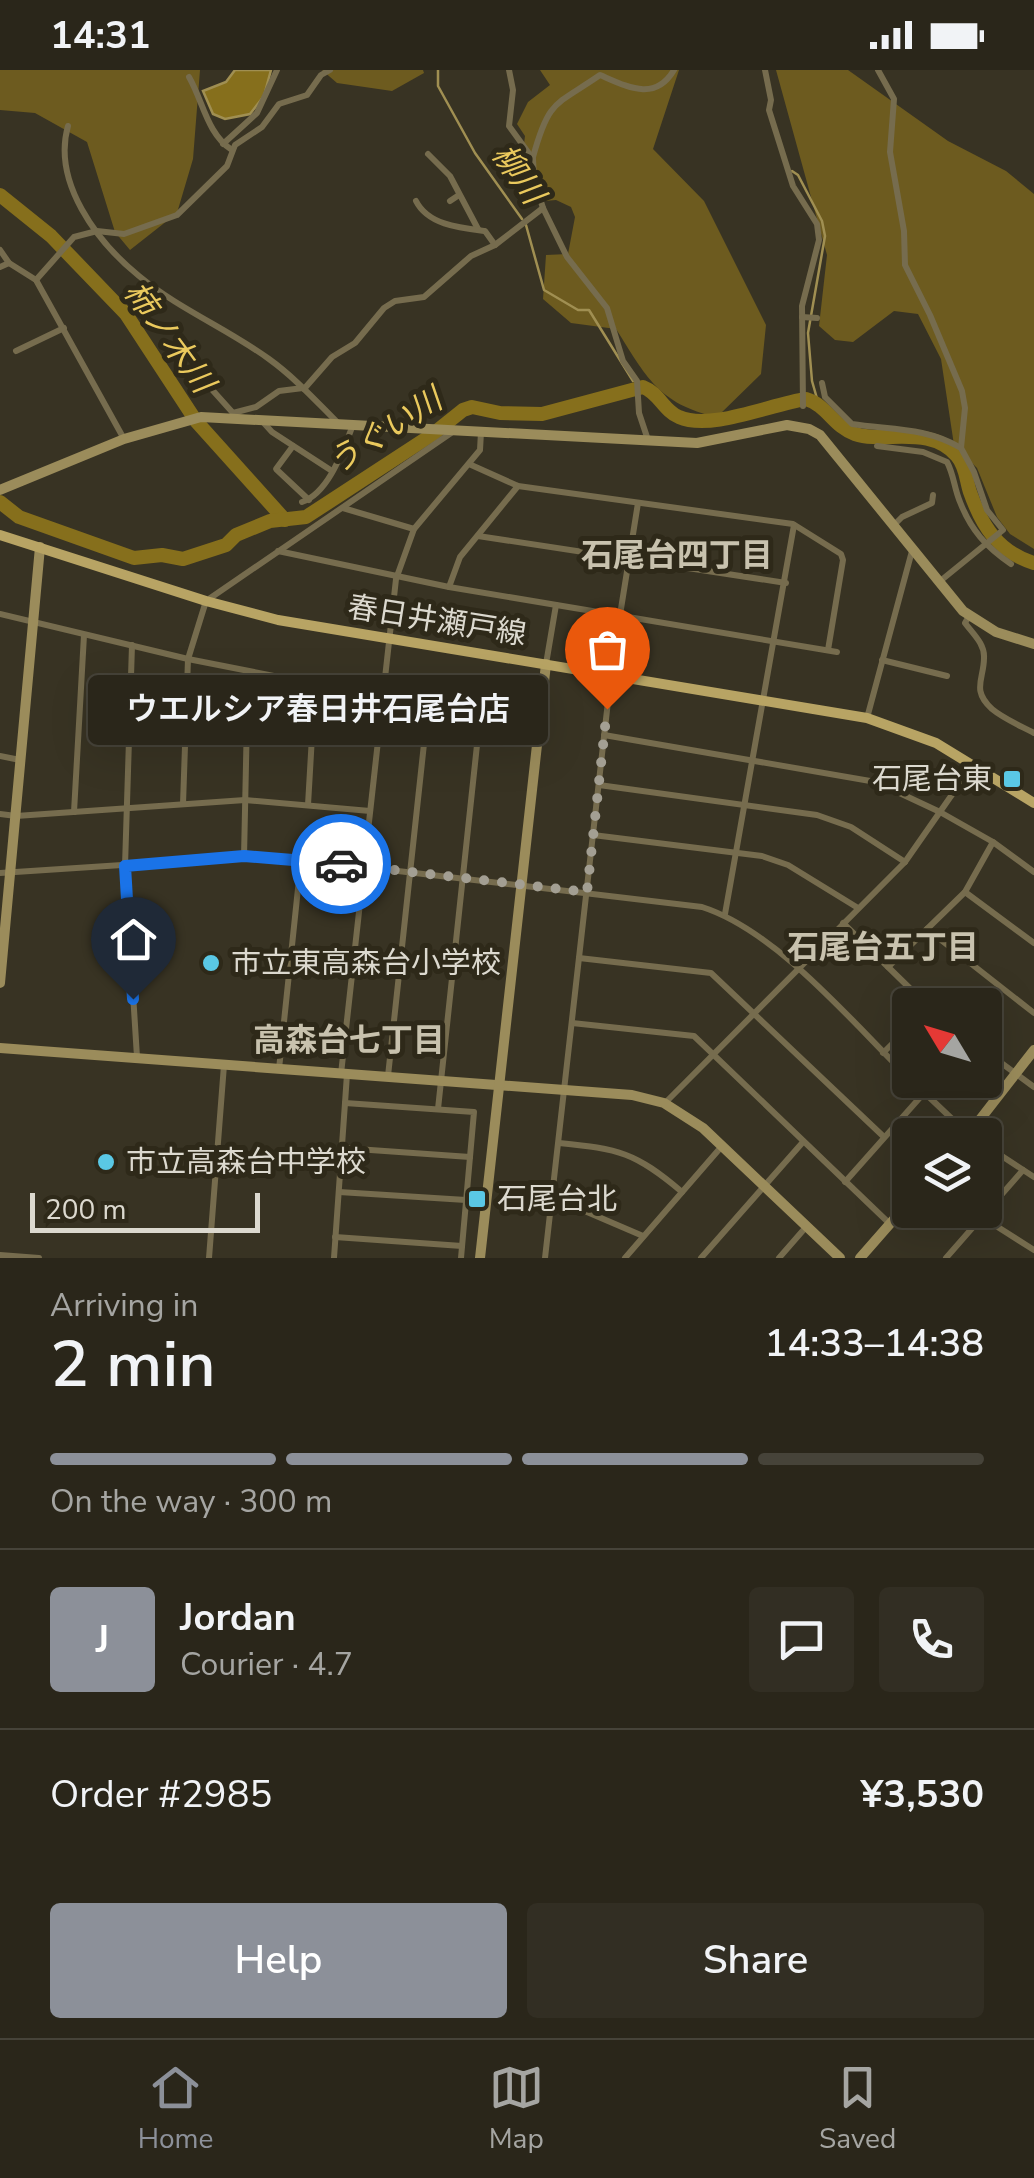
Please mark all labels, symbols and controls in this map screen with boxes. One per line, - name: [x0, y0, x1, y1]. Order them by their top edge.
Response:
- text: 14:31: [50, 10, 151, 61]
- water label: 柳川: [482, 135, 556, 215]
- water label: 柿ノ木川: [114, 273, 226, 404]
- water label: うぐい川: [320, 376, 453, 484]
- district label: 石尾台四丁目: [581, 534, 773, 577]
- street label: 春日井瀬戸線: [345, 587, 529, 655]
- pin: [565, 607, 650, 710]
- icon: bag: [580, 622, 635, 677]
- callout: ウエルシア春日井石尾台店: [87, 674, 547, 744]
- text: ウエルシア春日井石尾台店: [126, 688, 510, 731]
- place label: 石尾台東: [872, 759, 992, 800]
- marker: 石尾台東: [1001, 768, 1023, 790]
- courier: [291, 814, 391, 914]
- icon: car: [314, 837, 369, 892]
- pin: [91, 897, 176, 1000]
- icon: home: [106, 912, 161, 967]
- district label: 石尾台五丁目: [787, 926, 979, 969]
- place label: 市立東高森台小学校: [231, 943, 501, 984]
- marker: 市立東高森台小学校: [200, 952, 222, 974]
- north arrow: [892, 988, 1002, 1098]
- map controls: [892, 988, 1002, 1228]
- district label: 高森台七丁目: [253, 1019, 445, 1062]
- button: layers: [892, 1118, 1002, 1228]
- place label: 市立高森台中学校: [126, 1142, 366, 1183]
- marker: 市立高森台中学校: [95, 1151, 117, 1173]
- place label: 石尾台北: [497, 1179, 617, 1220]
- scale bar: [30, 1188, 260, 1232]
- marker: 石尾台北: [466, 1188, 488, 1210]
- text: 200 m: [45, 1191, 127, 1229]
- text: Arriving in: [50, 1284, 198, 1327]
- text: 14:33–14:38: [765, 1318, 984, 1369]
- text: 2 min: [50, 1320, 216, 1409]
- text: On the way · 300 m: [50, 1480, 332, 1523]
- button: chat: [749, 1587, 854, 1692]
- button: phone: [879, 1587, 984, 1692]
- text: Jordan: [180, 1592, 296, 1643]
- text: J: [96, 1614, 109, 1665]
- text: Courier · 4.7: [180, 1643, 353, 1686]
- text: Order #2985: [50, 1769, 272, 1820]
- text: ¥3,530: [861, 1769, 984, 1820]
- button: Help: [50, 1903, 507, 2018]
- button: Share: [527, 1903, 984, 2018]
- tab: Home: [138, 2060, 213, 2158]
- tab: Map: [489, 2060, 544, 2158]
- tab: Saved: [819, 2060, 896, 2158]

